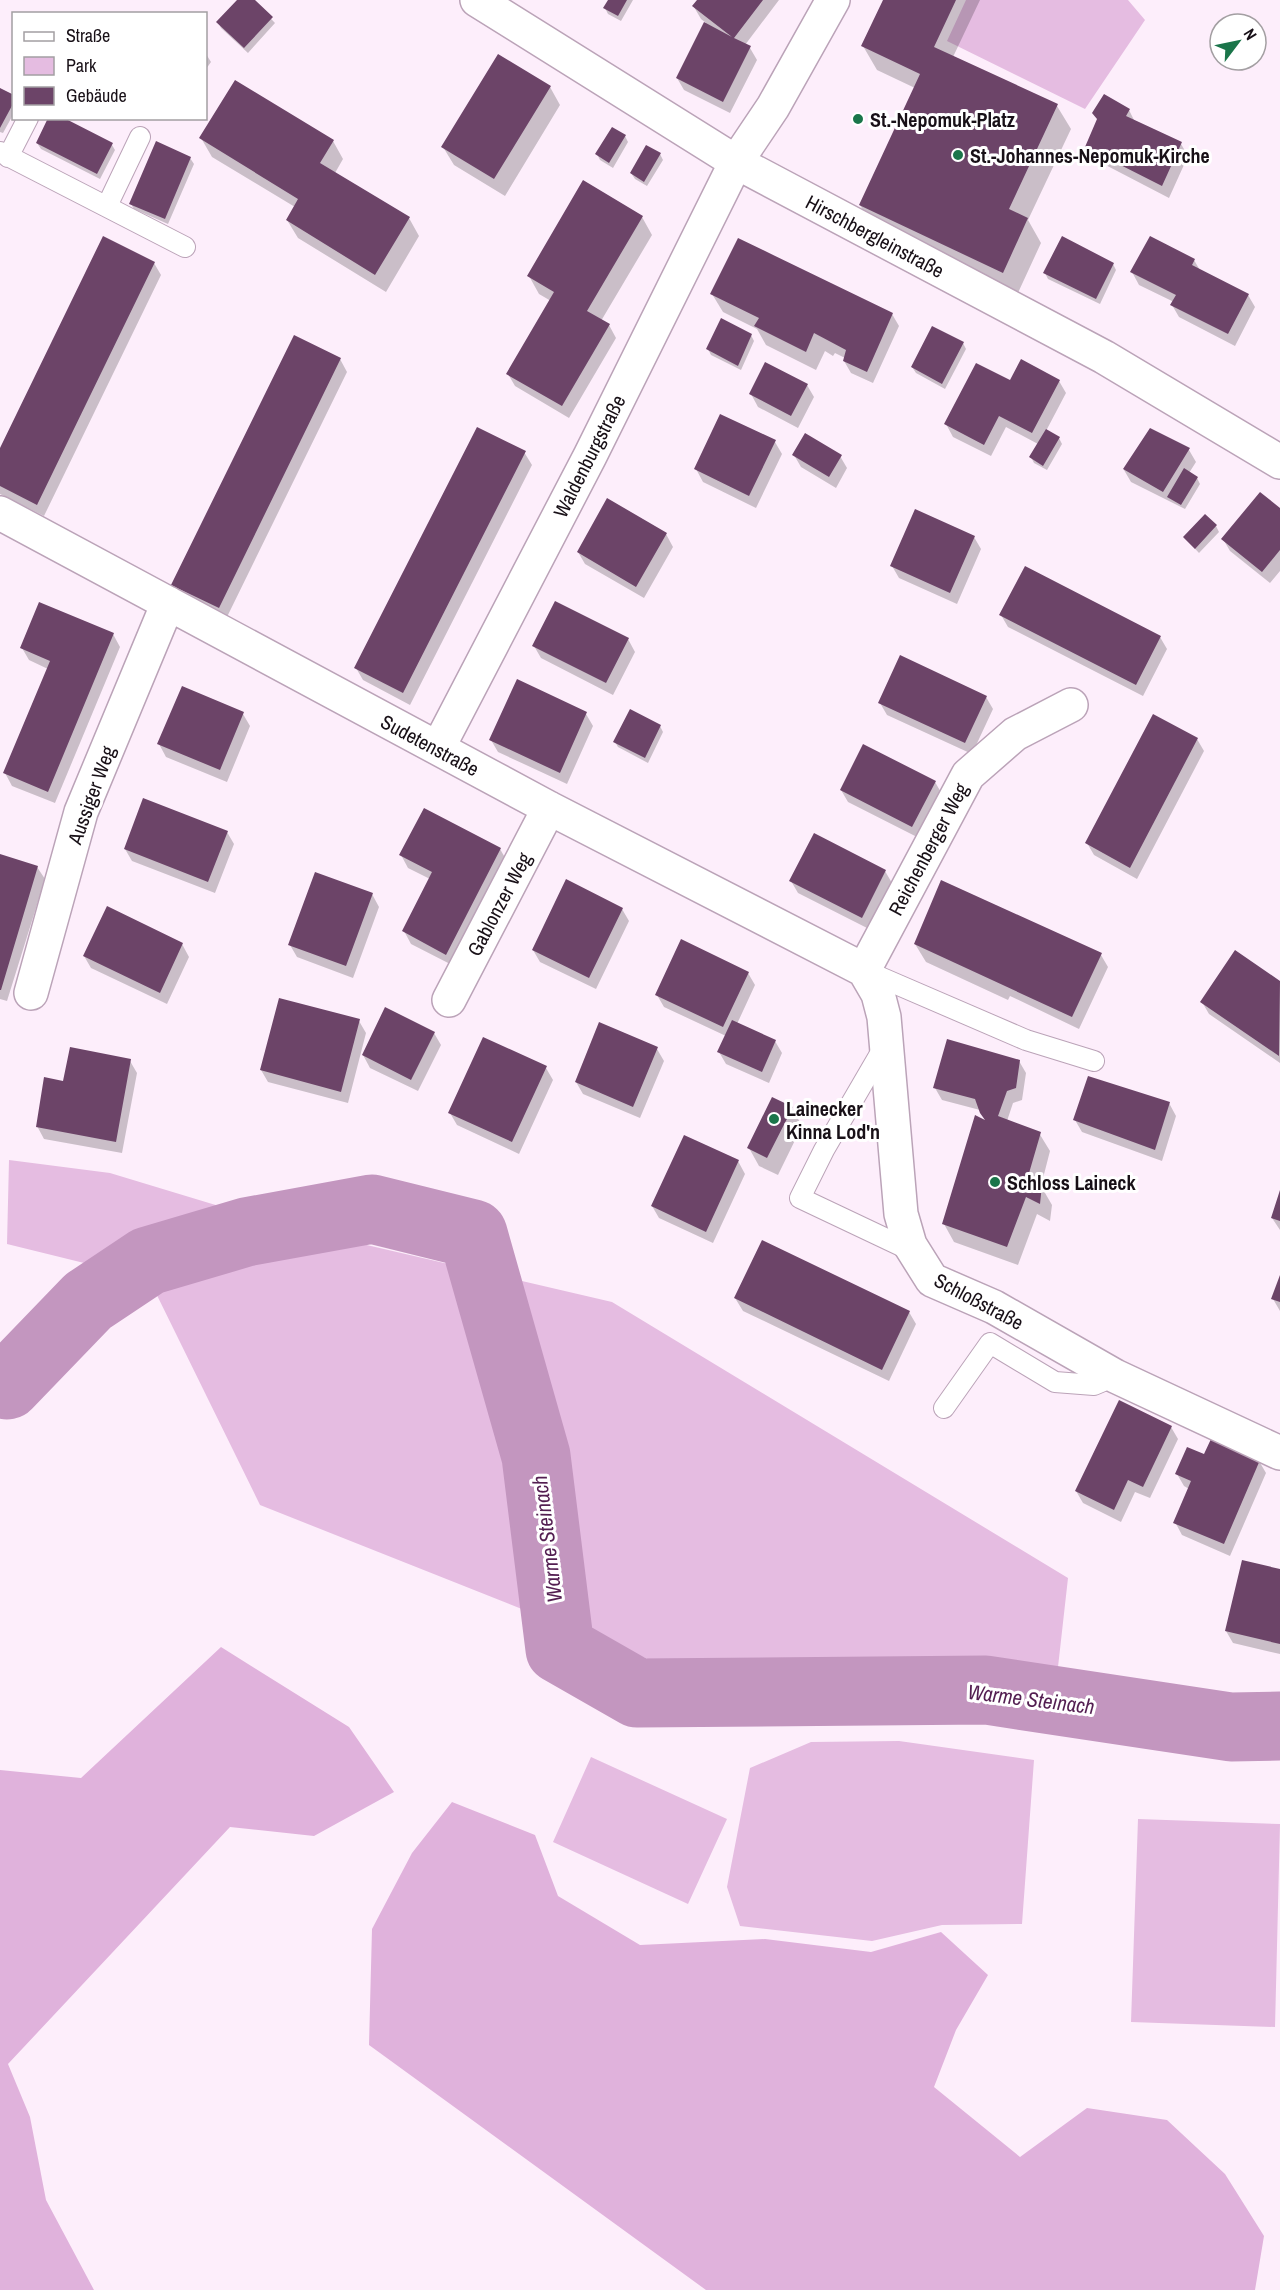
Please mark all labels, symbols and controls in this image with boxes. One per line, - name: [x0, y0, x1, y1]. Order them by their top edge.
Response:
- legend: [12, 12, 207, 120]
- north arrow: [1208, 12, 1268, 72]
- text: Straße: [66, 23, 110, 48]
- text: N: [1239, 24, 1263, 44]
- text: Park: [66, 53, 97, 78]
- text: Gebäude: [66, 83, 127, 108]
- place label: St.-Nepomuk-Platz: [870, 106, 1015, 133]
- marker: St.-Nepomuk-Platz: [851, 112, 865, 126]
- place label: St.-Johannes-Nepomuk-Kirche: [970, 142, 1210, 169]
- marker: St.-Johannes-Nepomuk-Kirche: [951, 148, 965, 162]
- street label: Hirschbergleinstraße: [801, 188, 949, 284]
- street label: Waldenburgstraße: [546, 390, 632, 522]
- street label: Sudetenstraße: [376, 708, 484, 782]
- street label: Aussiger Weg: [60, 742, 121, 849]
- street label: Reichenberger Weg: [882, 778, 974, 920]
- street label: Gablonzer Weg: [460, 847, 538, 961]
- place label: Lainecker Kinna Lod'n: [786, 1095, 880, 1145]
- marker: Lainecker Kinna Lod'n: [767, 1112, 781, 1126]
- place label: Schloss Laineck: [1007, 1169, 1136, 1196]
- marker: Schloss Laineck: [988, 1175, 1002, 1189]
- street label: Schloßstraße: [930, 1266, 1028, 1336]
- water label: Warme Steinach: [525, 1474, 569, 1604]
- water label: Warme Steinach: [966, 1677, 1096, 1721]

